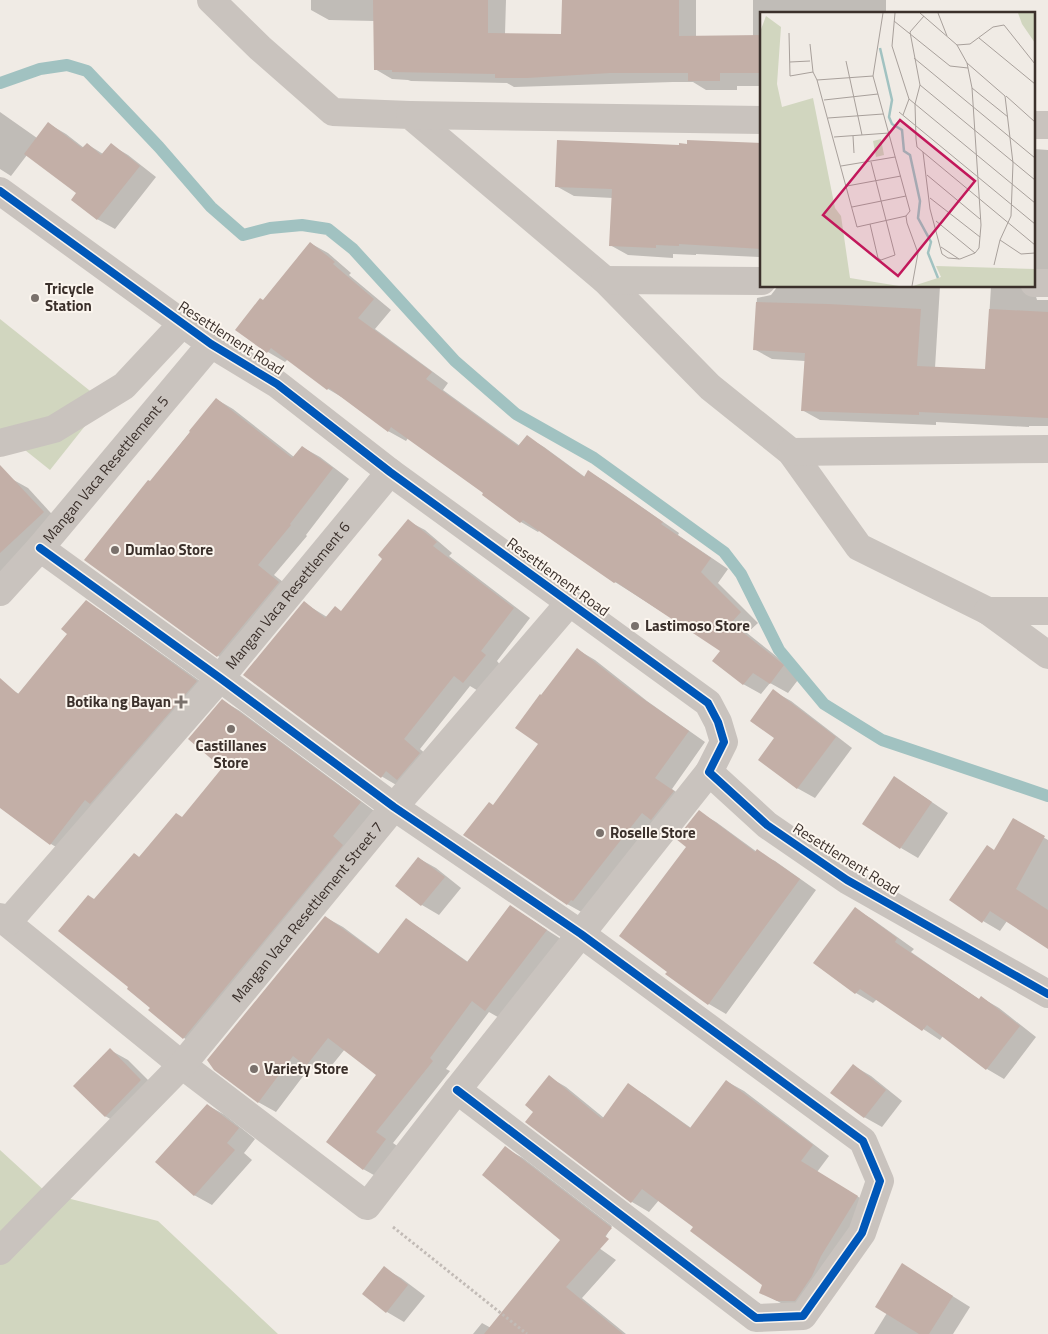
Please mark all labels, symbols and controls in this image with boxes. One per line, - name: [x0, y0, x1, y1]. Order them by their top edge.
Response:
- inset map: [760, 12, 1036, 288]
- place label: Tricycle Station: [45, 277, 94, 317]
- marker: Tricycle Station: [29, 292, 41, 304]
- street label: Resettlement Road: [174, 295, 289, 380]
- street label: Mangan Vaca Resettlement 5: [37, 390, 174, 548]
- street label: Mangan Vaca Resettlement 6: [220, 516, 356, 674]
- street label: Resettlement Road: [502, 531, 614, 622]
- place label: Dumlao Store: [125, 538, 214, 561]
- marker: Dumlao Store: [109, 544, 121, 556]
- place label: Lastimoso Store: [645, 614, 750, 637]
- marker: Lastimoso Store: [629, 620, 641, 632]
- place label: Botika ng Bayan: [66, 690, 171, 713]
- marker: Botika ng Bayan: [175, 696, 187, 708]
- marker: Castillanes Store: [225, 723, 237, 735]
- place label: Castillanes Store: [195, 734, 267, 774]
- street label: Mangan Vaca Resettlement Street 7: [226, 817, 388, 1007]
- street label: Resettlement Road: [788, 817, 904, 901]
- place label: Roselle Store: [610, 821, 696, 844]
- marker: Roselle Store: [594, 827, 606, 839]
- place label: Variety Store: [264, 1057, 349, 1080]
- marker: Variety Store: [248, 1063, 260, 1075]

